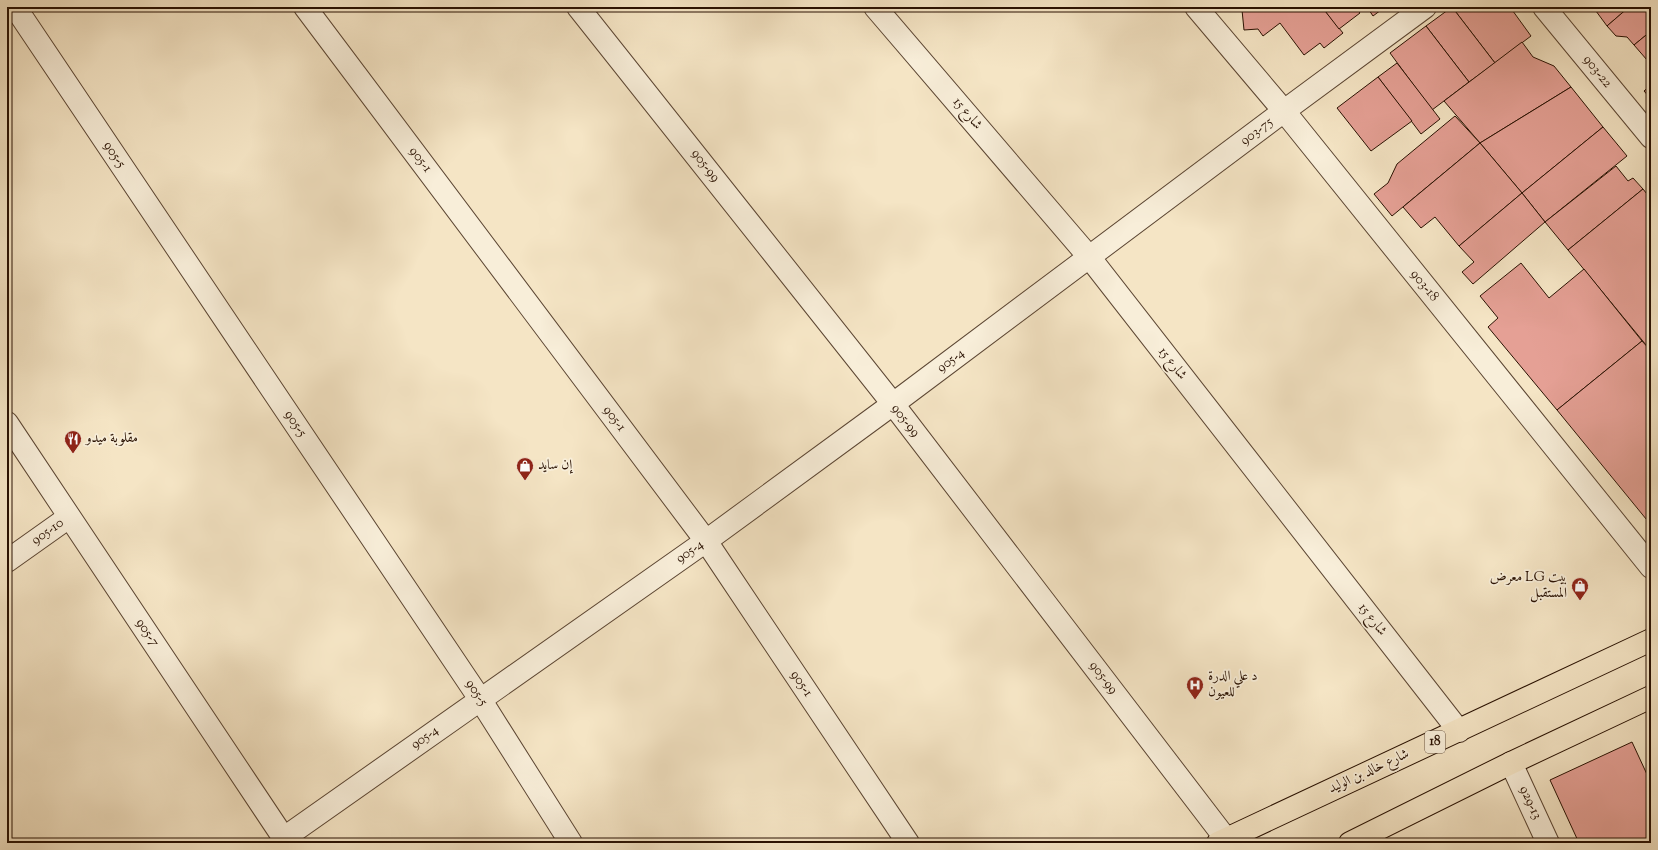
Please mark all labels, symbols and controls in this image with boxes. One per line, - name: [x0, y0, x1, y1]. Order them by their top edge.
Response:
- street label: 903-22: [1577, 51, 1617, 93]
- street label: شارع 15: [947, 93, 987, 135]
- street label: 903-75: [1236, 113, 1278, 151]
- street label: 905-5: [98, 138, 130, 173]
- street label: 905-1: [403, 143, 437, 178]
- street label: 905-99: [686, 145, 725, 187]
- street label: 903-18: [1405, 266, 1443, 306]
- street label: شارع 15: [1153, 343, 1191, 385]
- street label: 905-4: [933, 344, 969, 378]
- street label: 905-99: [886, 400, 925, 442]
- street label: 905-1: [597, 402, 631, 437]
- street label: 905-5: [279, 407, 311, 442]
- restaurant icon: مقلوبة ميدو: [63, 429, 83, 454]
- place label: مقلوبة ميدو: [84, 429, 138, 449]
- shop icon: إن سايد: [515, 456, 535, 481]
- place label: إن سايد: [538, 456, 573, 476]
- street label: 905-10: [28, 514, 68, 550]
- street label: 905-4: [672, 535, 708, 569]
- place label: معرض LG بيت المستقبل: [1490, 568, 1567, 604]
- shop icon: معرض LG بيت المستقبل: [1570, 576, 1590, 601]
- street label: شارع 15: [1353, 599, 1391, 641]
- street label: 905-7: [130, 615, 164, 651]
- street label: 905-99: [1084, 657, 1122, 699]
- street label: 905-1: [785, 667, 817, 702]
- place label: د علي الدرة للعيون: [1208, 667, 1258, 703]
- hospital icon: د علي الدرة للعيون: [1185, 675, 1205, 700]
- street label: 905-5: [460, 676, 492, 711]
- street label: 905-4: [407, 721, 443, 755]
- road number: 18: [1425, 731, 1445, 753]
- street label: شارع خالد بن الوليد: [1325, 745, 1413, 799]
- street label: 929-13: [1513, 783, 1547, 823]

